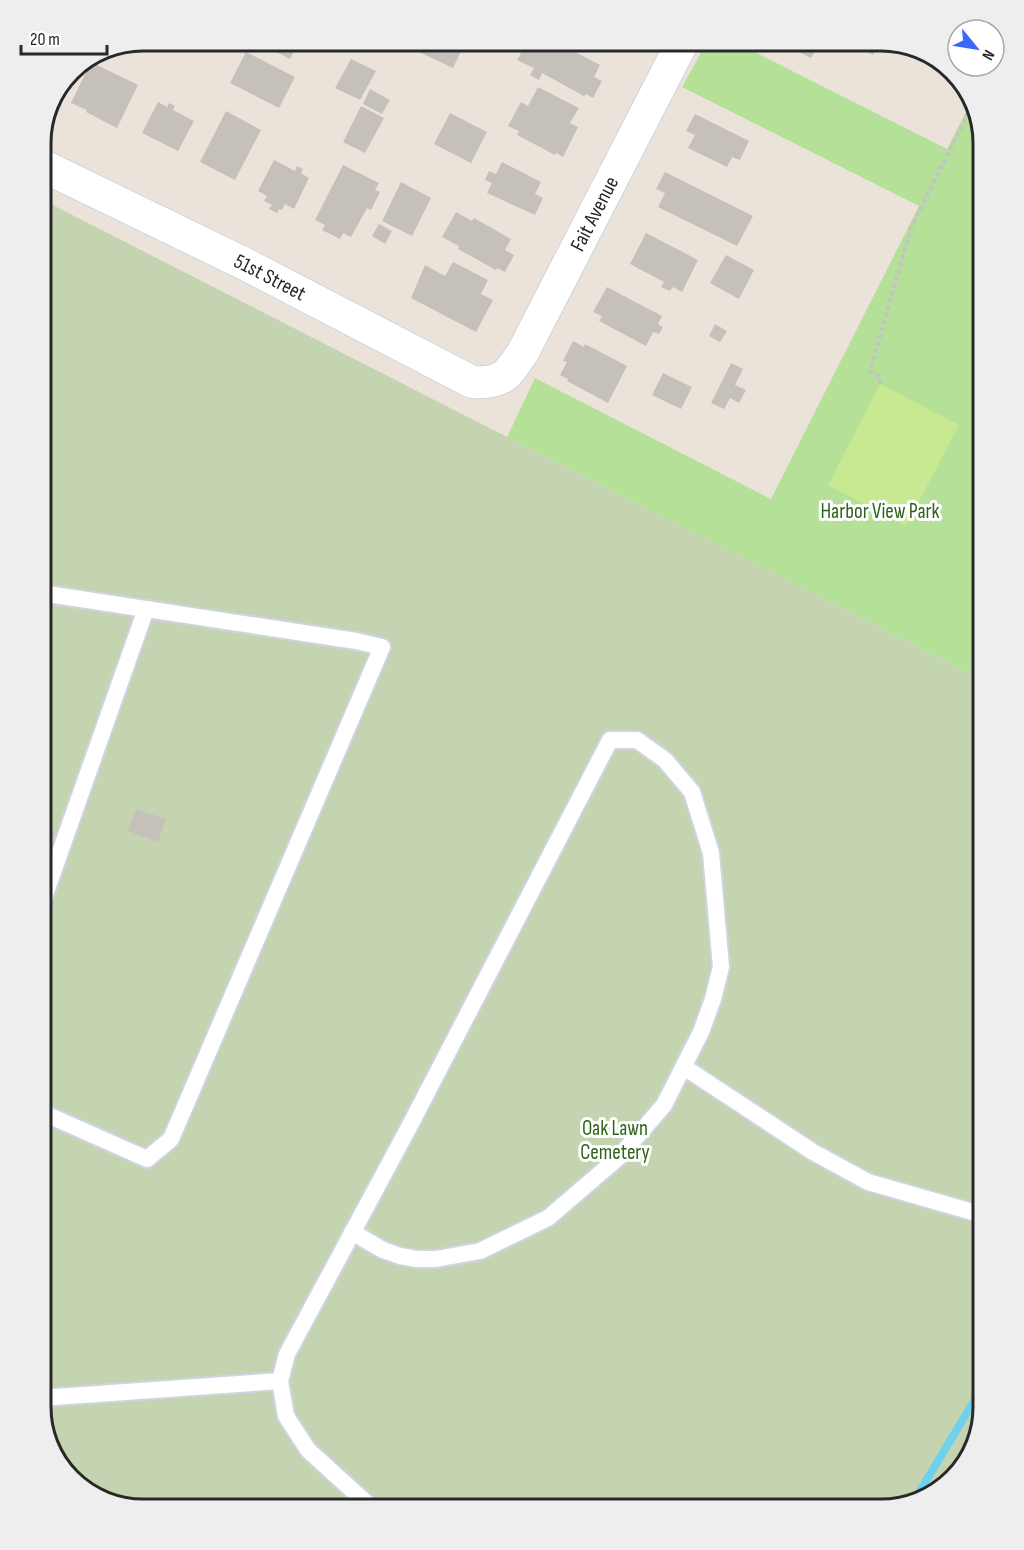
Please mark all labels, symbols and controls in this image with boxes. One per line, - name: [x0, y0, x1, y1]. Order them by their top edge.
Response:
- scale bar: [21, 18, 106, 56]
- north arrow: [946, 18, 1006, 78]
- text: 20 m: [30, 29, 60, 50]
- text: N: [977, 46, 998, 63]
- street label: Fait Avenue: [565, 172, 624, 256]
- street label: 51st Street: [230, 249, 310, 306]
- park label: Harbor View Park: [820, 499, 940, 524]
- park label: Oak Lawn Cemetery: [580, 1116, 650, 1165]

